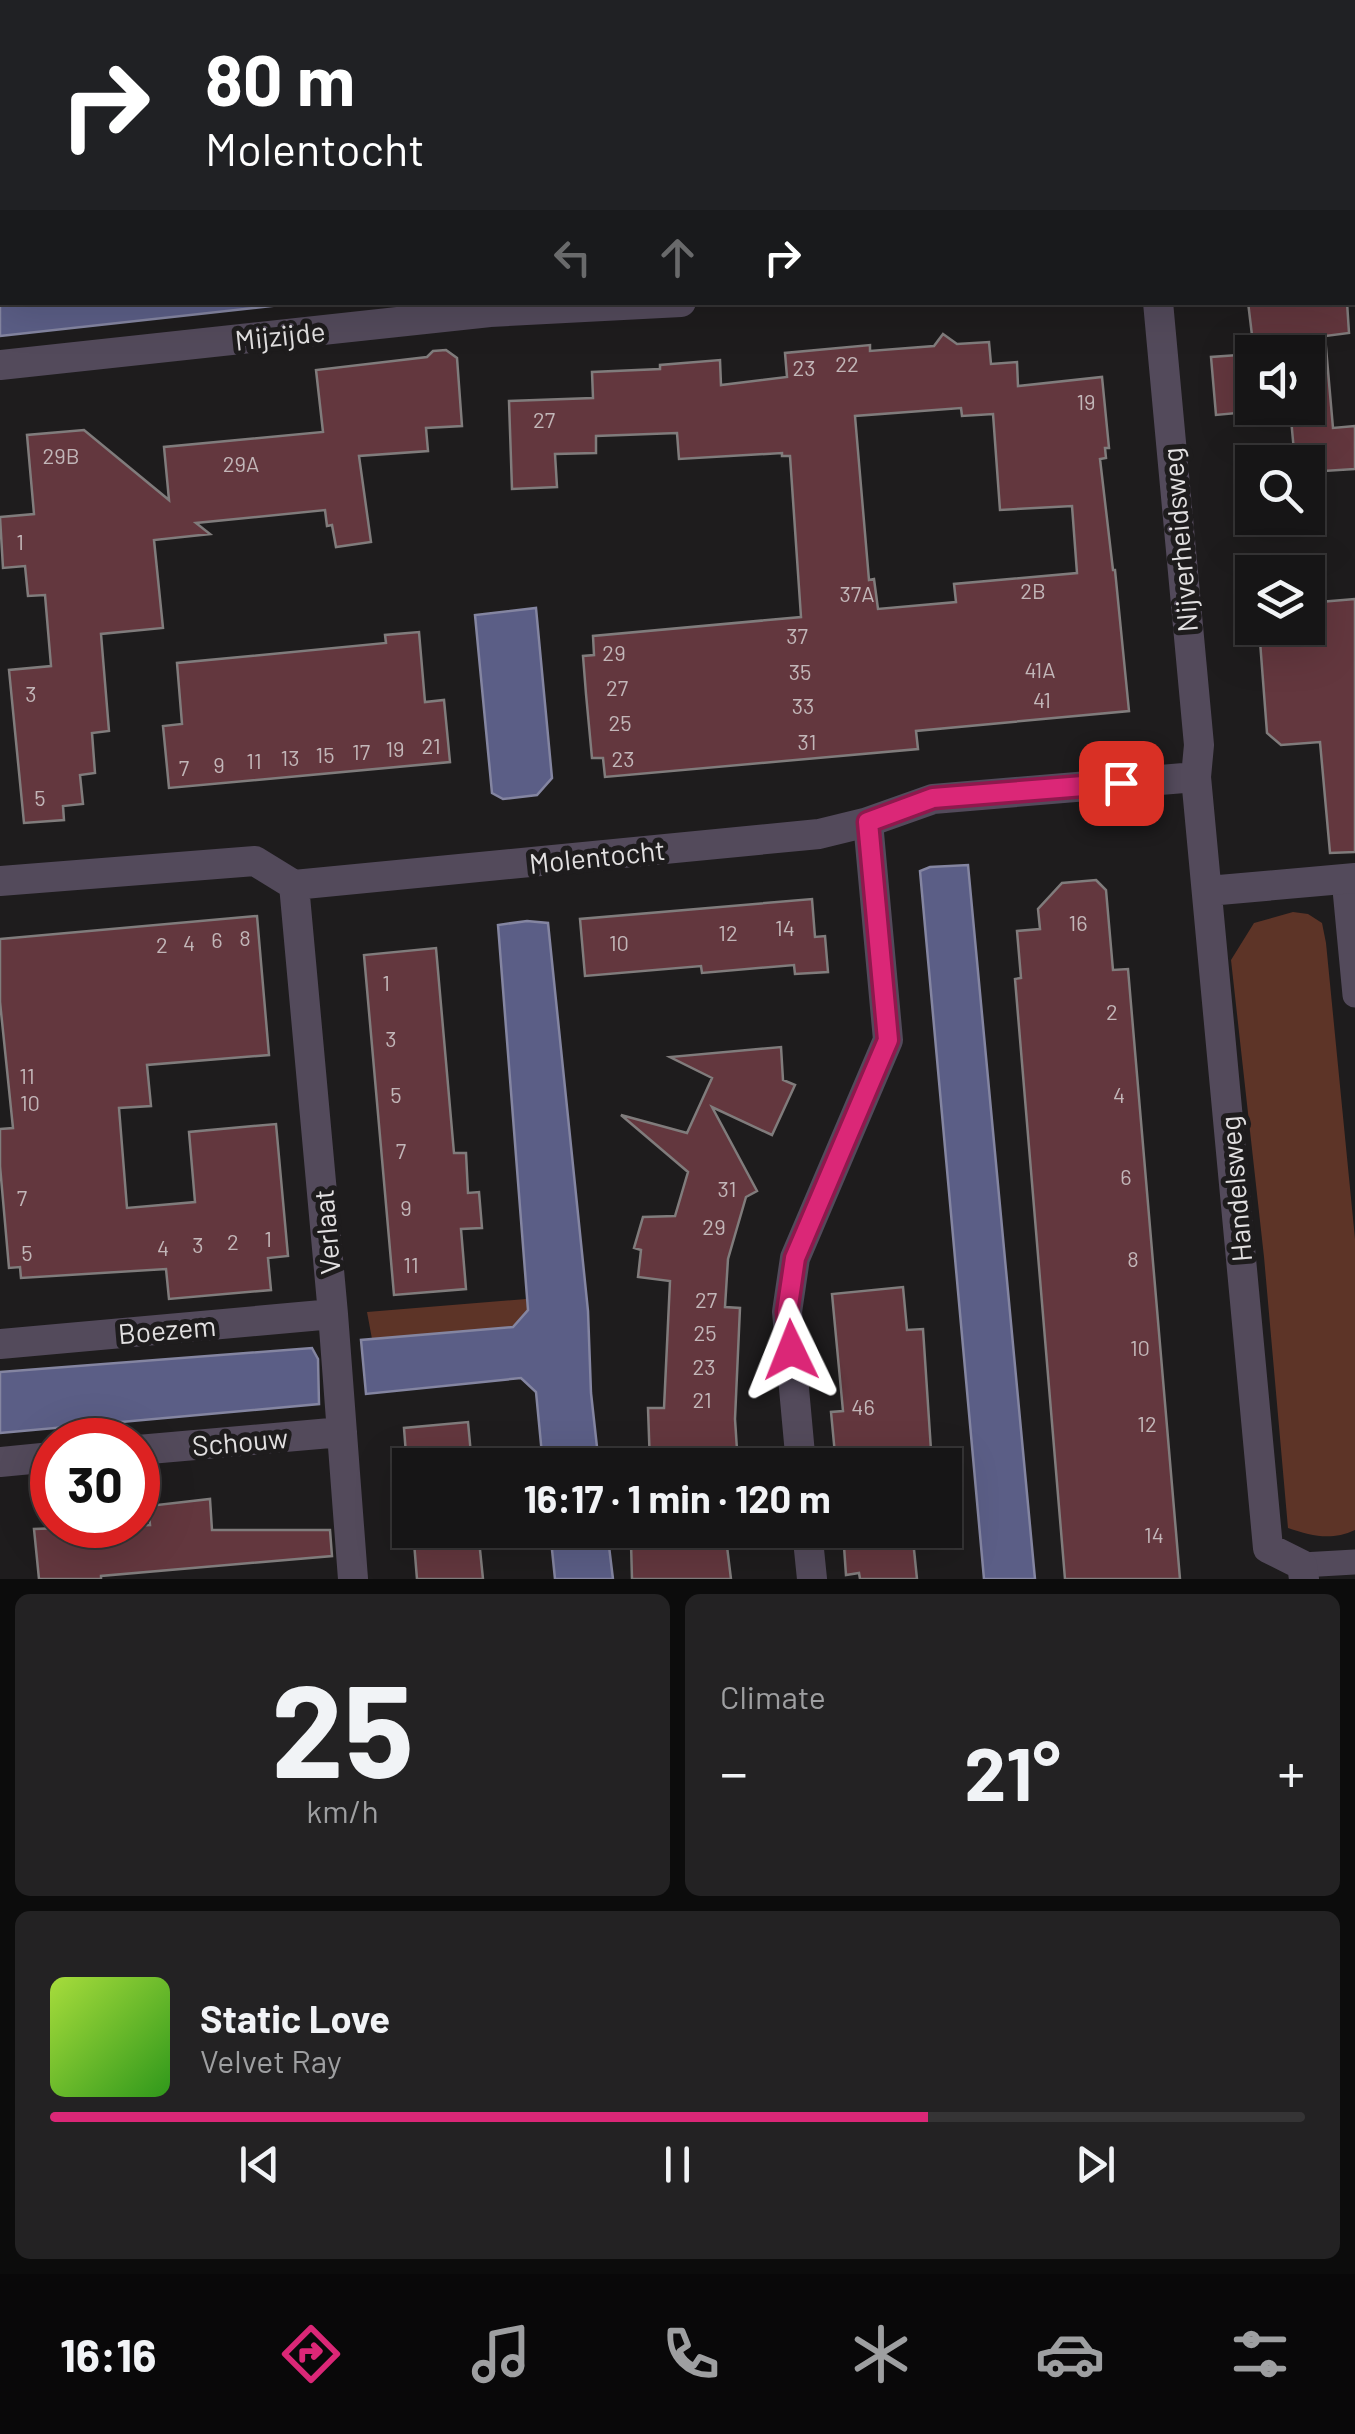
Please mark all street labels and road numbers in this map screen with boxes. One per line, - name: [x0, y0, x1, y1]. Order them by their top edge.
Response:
- street label: Mijzijde: [233, 313, 327, 357]
- street label: Nijverheidsweg: [1154, 446, 1204, 634]
- street label: Molentocht: [527, 832, 667, 880]
- street label: Handelsweg: [1212, 1115, 1258, 1263]
- street label: Verlaat: [305, 1188, 347, 1276]
- street label: Boezem: [117, 1308, 217, 1350]
- street label: Schouw: [191, 1420, 289, 1462]

